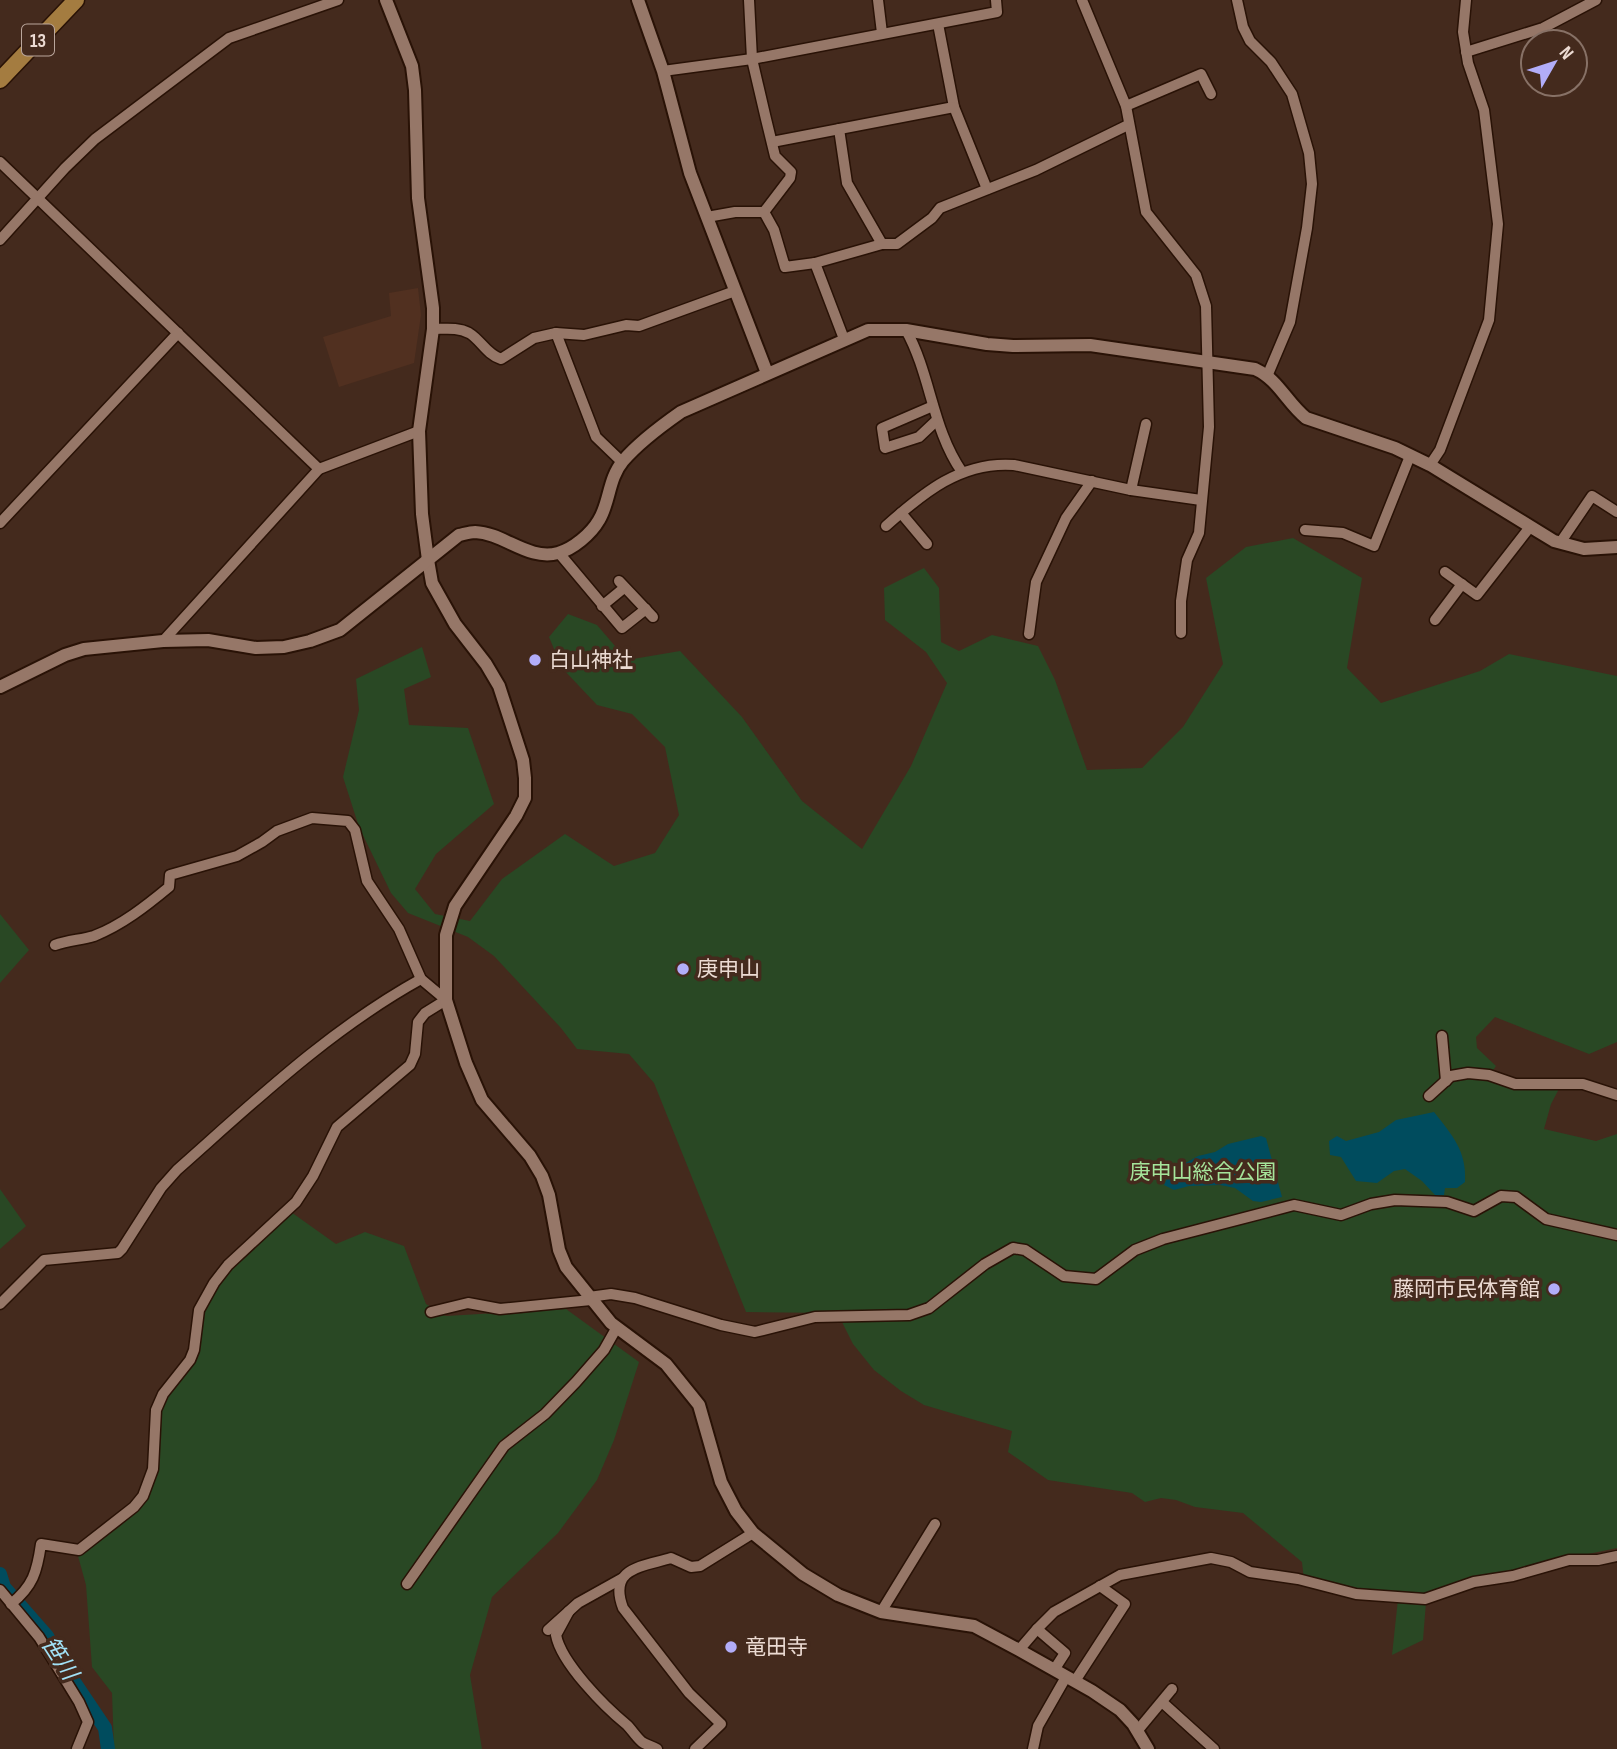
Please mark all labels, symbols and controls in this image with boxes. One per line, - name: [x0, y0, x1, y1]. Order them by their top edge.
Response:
- road number: 13: [22, 24, 54, 56]
- north arrow: [1519, 28, 1589, 98]
- text: N: [1554, 42, 1578, 64]
- place label: 白山神社: [549, 648, 633, 673]
- marker: 白山神社: [527, 652, 543, 668]
- place label: 庚申山: [697, 957, 760, 982]
- marker: 庚申山: [675, 961, 691, 977]
- park label: 庚申山総合公園: [1130, 1160, 1277, 1185]
- place label: 藤岡市民体育館: [1393, 1277, 1540, 1302]
- marker: 藤岡市民体育館: [1546, 1281, 1562, 1297]
- water label: 笹川: [35, 1632, 85, 1688]
- place label: 竜田寺: [745, 1635, 808, 1660]
- marker: 竜田寺: [723, 1639, 739, 1655]

